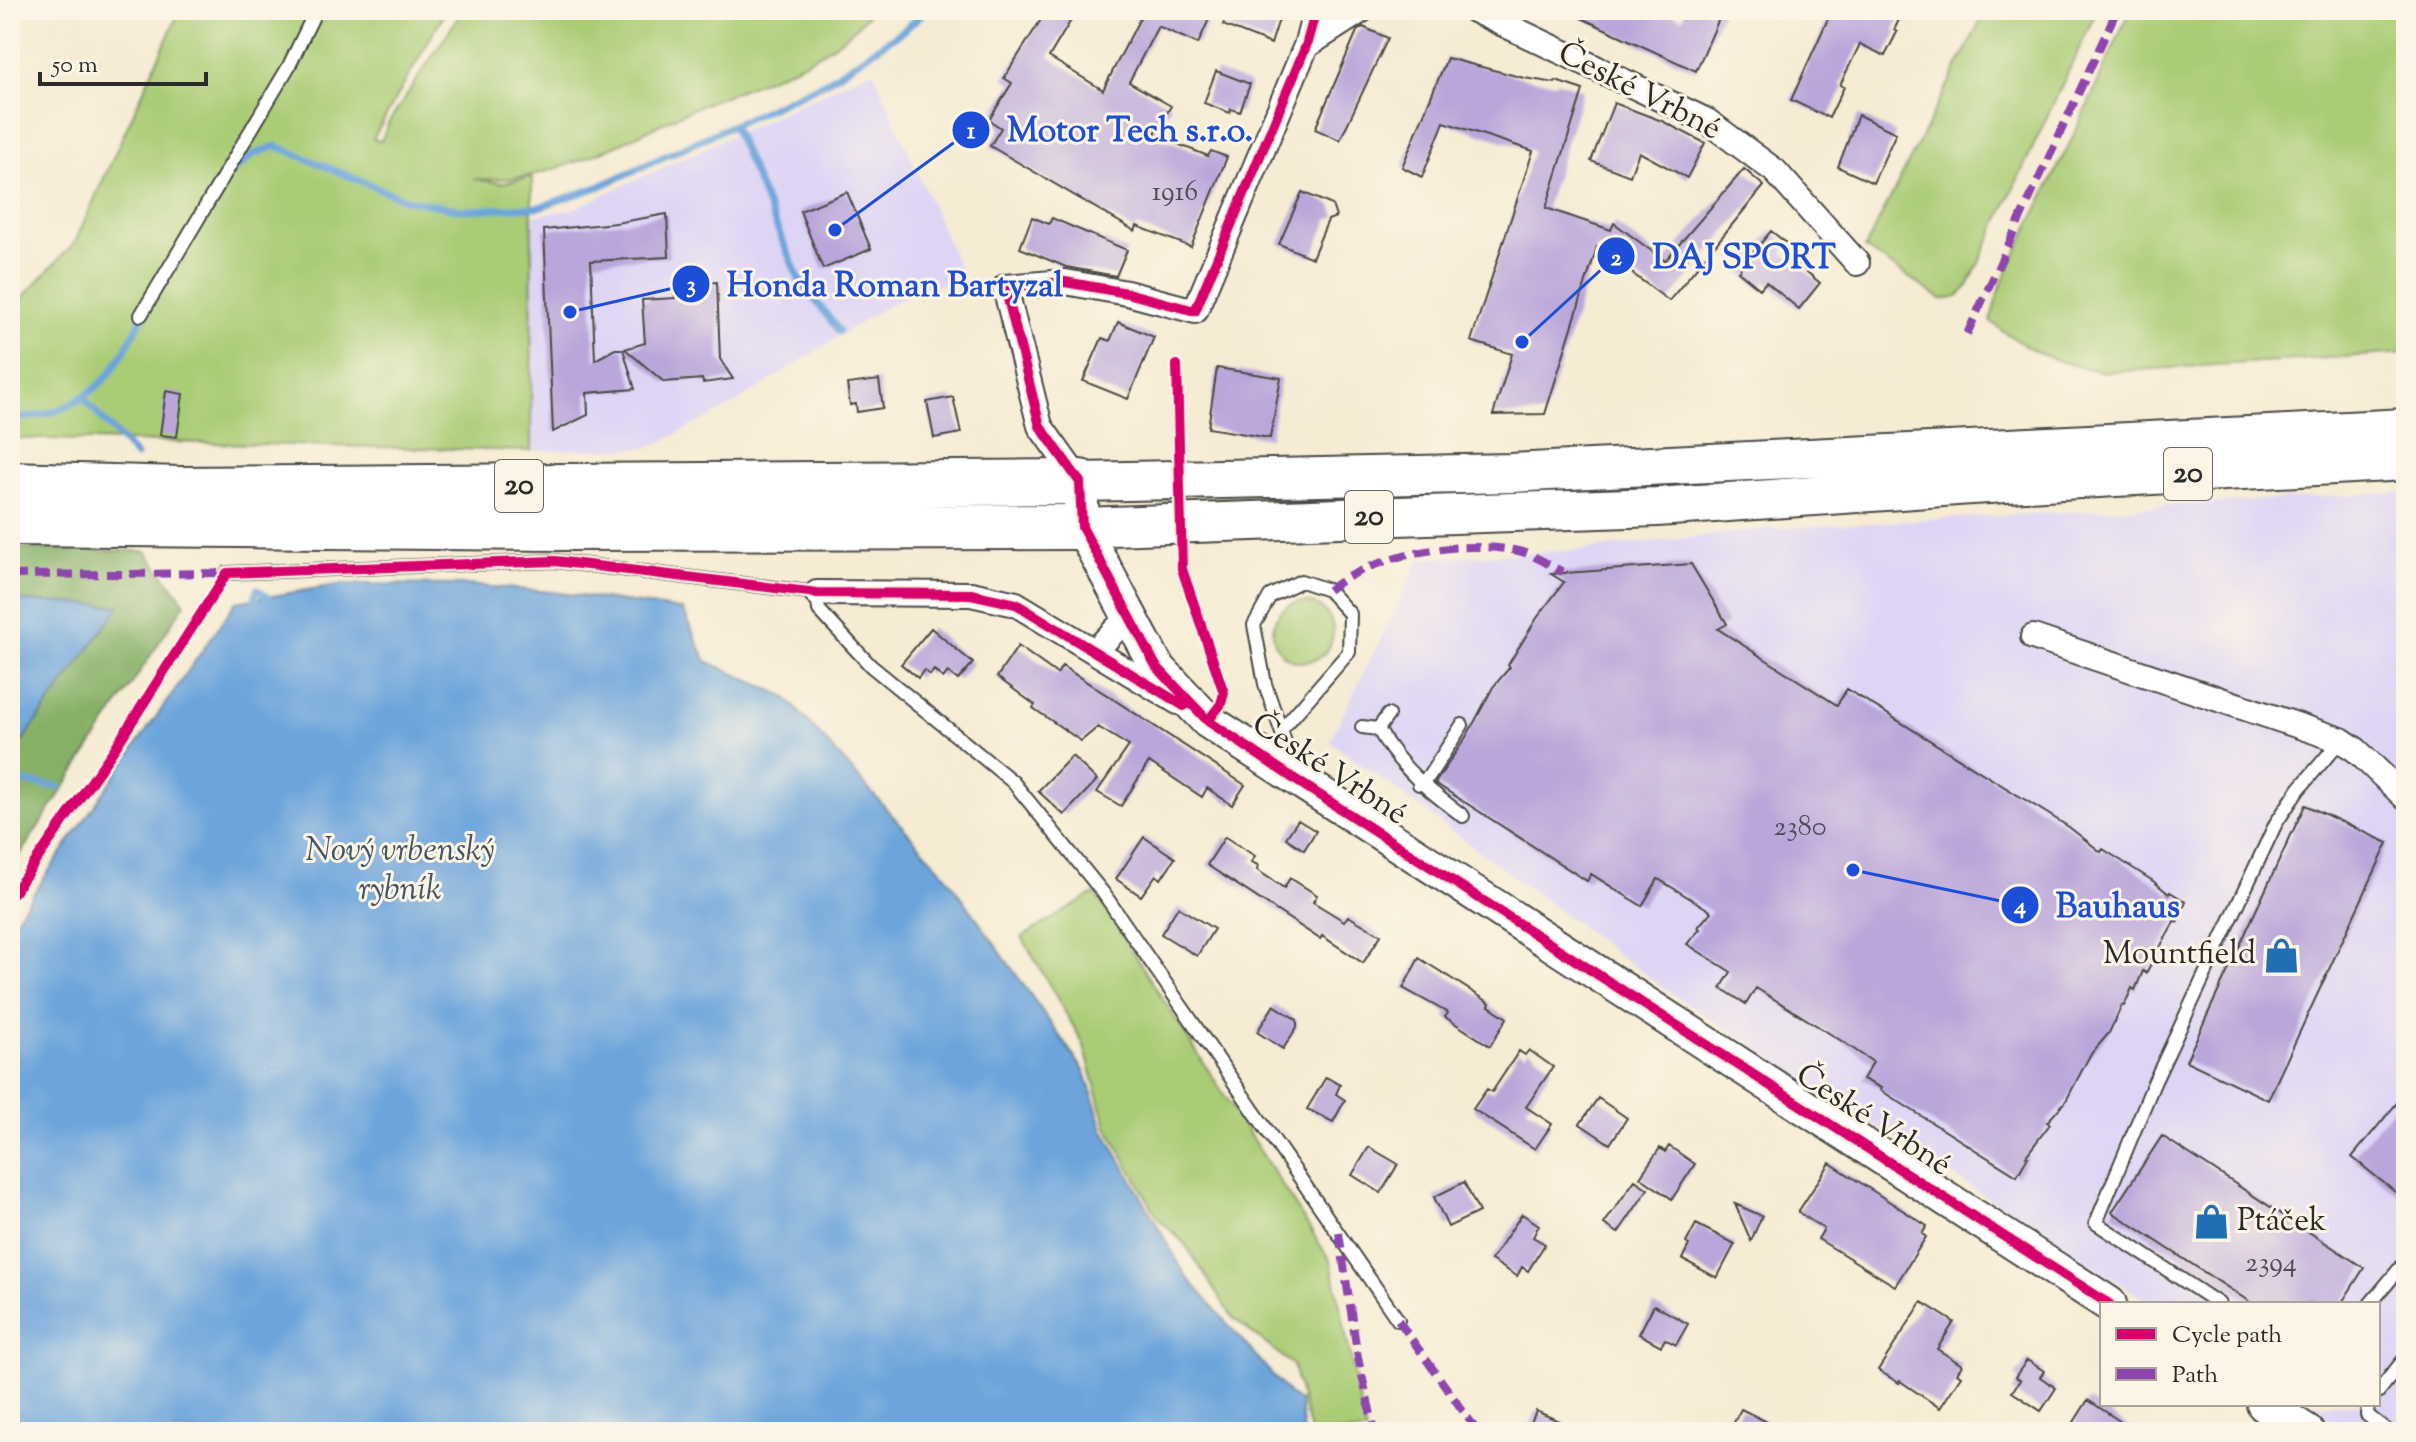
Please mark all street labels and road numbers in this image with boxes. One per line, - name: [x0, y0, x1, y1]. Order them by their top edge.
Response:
- street label: České Vrbné: [1549, 31, 1729, 153]
- road number: 20: [2164, 448, 2212, 500]
- road number: 20: [495, 460, 543, 512]
- road number: 20: [1345, 491, 1393, 543]
- street label: České Vrbné: [1242, 702, 1416, 838]
- street label: České Vrbné: [1786, 1053, 1960, 1189]

